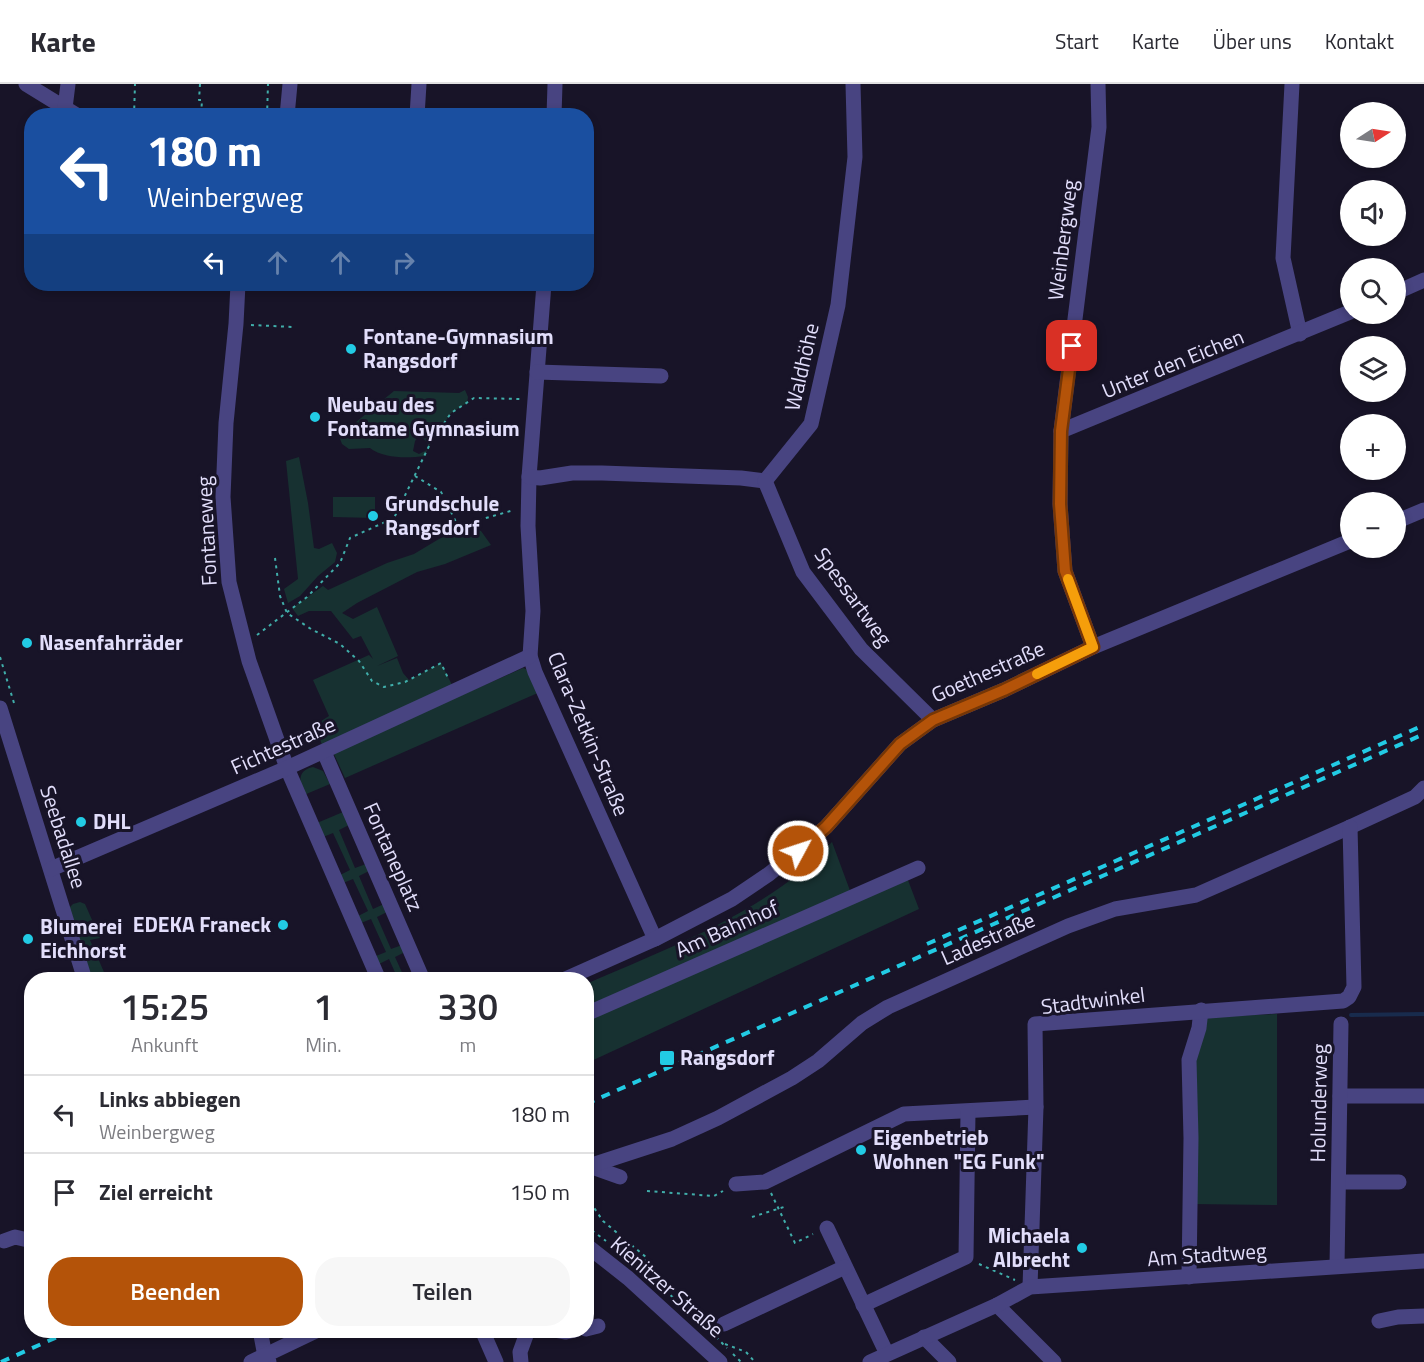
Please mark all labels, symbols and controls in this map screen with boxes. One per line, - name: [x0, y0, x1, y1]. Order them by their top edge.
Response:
- text: Karte: [30, 20, 96, 63]
- text: Start: [1055, 25, 1099, 57]
- text: Karte: [1132, 25, 1179, 57]
- text: Über uns: [1212, 25, 1292, 57]
- text: Kontakt: [1325, 25, 1394, 57]
- north arrow: [1340, 102, 1406, 168]
- map controls: [1340, 102, 1406, 558]
- text: 180 m: [147, 118, 262, 182]
- icon: left: [48, 132, 126, 210]
- text: Weinbergweg: [147, 176, 303, 217]
- street label: Weinbergweg: [1039, 177, 1085, 302]
- button: sound: [1340, 180, 1406, 246]
- icon: left: [198, 246, 231, 279]
- icon: ahead: [261, 246, 294, 279]
- icon: ahead: [324, 246, 357, 279]
- icon: right: [387, 246, 420, 279]
- button: search: [1340, 258, 1406, 324]
- place label: Fontane-Gymnasium Rangsdorf: [363, 320, 554, 376]
- street label: Waldhöhe: [775, 320, 827, 414]
- pin: [1046, 320, 1097, 371]
- street label: Unter den Eichen: [1097, 320, 1249, 406]
- icon: arrive: [1055, 329, 1088, 362]
- button: layers: [1340, 336, 1406, 402]
- marker: Fontane-Gymnasium Rangsdorf: [344, 342, 358, 356]
- place label: Neubau des Fontame Gymnasium: [327, 388, 520, 444]
- marker: Neubau des Fontame Gymnasium: [308, 410, 322, 424]
- button: +: [1340, 414, 1406, 480]
- street label: Fontaneweg: [187, 475, 225, 587]
- place label: Grundschule Rangsdorf: [385, 487, 499, 543]
- button: −: [1340, 492, 1406, 558]
- marker: Grundschule Rangsdorf: [366, 509, 380, 523]
- street label: Spessartweg: [807, 540, 901, 653]
- place label: Nasenfahrräder: [39, 626, 183, 658]
- street label: Goethestraße: [926, 632, 1050, 710]
- marker: Nasenfahrräder: [20, 636, 34, 650]
- street label: Clara-Zetkin-Straße: [540, 646, 638, 821]
- street label: Fichtestraße: [225, 708, 340, 782]
- street label: Seebadallee: [32, 781, 96, 892]
- street label: Fontaneplatz: [356, 797, 432, 916]
- place label: DHL: [93, 805, 131, 837]
- marker: DHL: [74, 815, 88, 829]
- position arrow: [766, 819, 830, 883]
- street label: Am Bahnhof: [670, 891, 783, 965]
- street label: Ladestraße: [935, 903, 1040, 973]
- place label: EDEKA Franeck: [133, 908, 271, 940]
- place label: Blumerei Eichhorst: [40, 910, 127, 966]
- marker: EDEKA Franeck: [276, 918, 290, 932]
- marker: Blumerei Eichhorst: [21, 932, 35, 946]
- street label: Stadtwinkel: [1039, 978, 1147, 1022]
- text: 15:25: [120, 979, 209, 1034]
- text: 1: [313, 979, 333, 1034]
- text: 330: [438, 979, 498, 1034]
- text: Ankunft: [131, 1029, 198, 1060]
- text: Min.: [305, 1029, 342, 1060]
- text: m: [459, 1029, 476, 1060]
- place label: Rangsdorf: [680, 1041, 775, 1073]
- street label: Holunderweg: [1301, 1043, 1335, 1163]
- marker: Rangsdorf: [658, 1049, 676, 1067]
- text: Links abbiegen: [99, 1082, 241, 1116]
- text: 180 m: [510, 1097, 570, 1131]
- icon: left: [48, 1098, 81, 1131]
- text: Weinbergweg: [99, 1116, 215, 1147]
- place label: Eigenbetrieb Wohnen "EG Funk": [873, 1121, 1045, 1177]
- marker: Eigenbetrieb Wohnen "EG Funk": [854, 1143, 868, 1157]
- text: Ziel erreicht: [99, 1175, 213, 1209]
- text: 150 m: [510, 1175, 570, 1209]
- icon: arrive: [48, 1176, 81, 1209]
- place label: Michaela Albrecht: [988, 1219, 1070, 1275]
- street label: Kienitzer Straße: [604, 1228, 732, 1345]
- street label: Am Stadtweg: [1146, 1234, 1268, 1274]
- marker: Michaela Albrecht: [1075, 1241, 1089, 1255]
- button: Beenden: [48, 1257, 303, 1326]
- button: Teilen: [315, 1257, 570, 1326]

